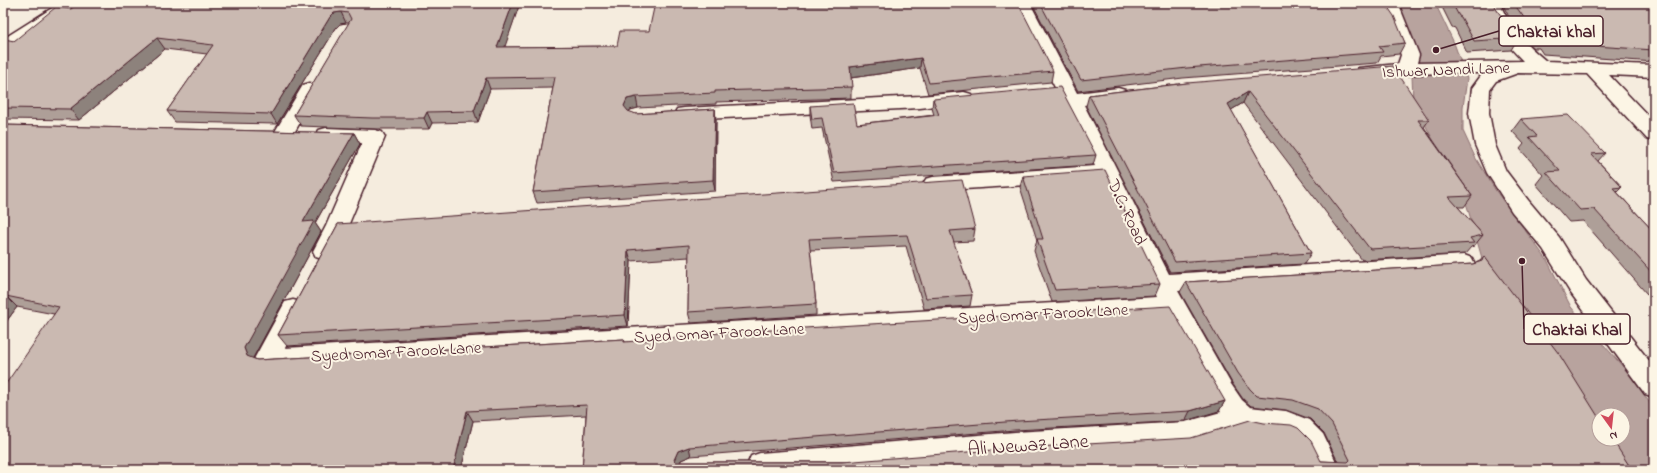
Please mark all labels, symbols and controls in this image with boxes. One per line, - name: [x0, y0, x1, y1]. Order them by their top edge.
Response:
- callout: Chaktai khal: [1499, 16, 1603, 46]
- text: Chaktai khal: [1507, 20, 1595, 46]
- street label: Ishwar Nandi Lane: [1382, 56, 1511, 85]
- street label: D.C. Road: [1100, 175, 1153, 250]
- street label: Syed Omar Farook Lane: [957, 298, 1129, 332]
- callout: Chaktai Khal: [1524, 314, 1630, 344]
- street label: Syed Omar Farook Lane: [633, 317, 805, 351]
- text: Chaktai Khal: [1532, 318, 1622, 344]
- street label: Syed Omar Farook Lane: [310, 336, 482, 370]
- north arrow: [1591, 407, 1631, 447]
- text: N: [1608, 427, 1619, 444]
- street label: Ali Newaz Lane: [967, 428, 1090, 465]

